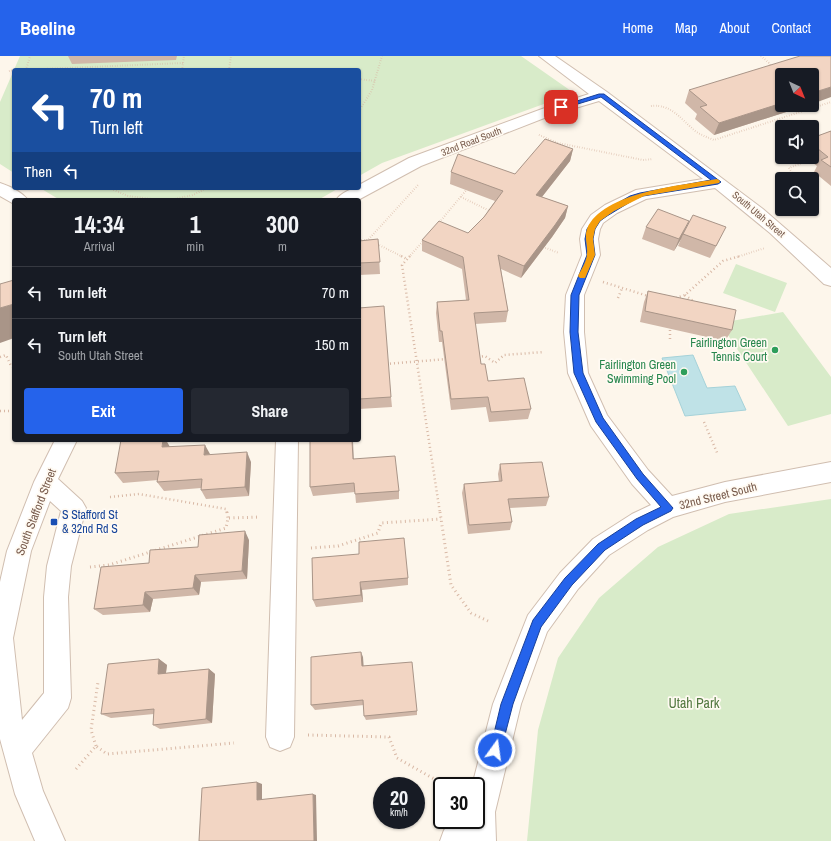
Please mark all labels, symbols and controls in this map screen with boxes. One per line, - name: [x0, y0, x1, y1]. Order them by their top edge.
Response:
- text: Beeline: [20, 15, 75, 41]
- text: Home: [622, 19, 653, 37]
- text: Map: [675, 19, 697, 37]
- text: About: [719, 19, 749, 37]
- text: Contact: [771, 19, 811, 37]
- north arrow: [775, 68, 819, 112]
- map controls: [775, 68, 819, 216]
- text: 70 m: [90, 79, 142, 117]
- icon: left: [24, 84, 76, 136]
- pin: [544, 90, 578, 124]
- icon: arrive: [550, 96, 572, 118]
- text: Turn left: [90, 115, 143, 140]
- button: sound: [775, 120, 819, 164]
- street label: 32nd Road South: [439, 124, 503, 159]
- icon: left: [60, 160, 82, 182]
- text: Then: [24, 161, 52, 182]
- button: search: [775, 172, 819, 216]
- street label: South Utah Street: [730, 188, 788, 241]
- text: 14:34: [74, 208, 124, 240]
- text: 1: [190, 208, 201, 240]
- text: 300: [266, 208, 299, 240]
- text: Arrival: [84, 238, 115, 255]
- text: min: [186, 238, 204, 255]
- text: m: [278, 238, 287, 255]
- icon: left: [24, 282, 46, 304]
- text: Turn left: [58, 282, 106, 303]
- text: 70 m: [322, 282, 349, 303]
- text: Turn left: [58, 326, 106, 347]
- icon: left: [24, 334, 46, 356]
- text: 150 m: [315, 334, 349, 355]
- place label: Fairlington Green Tennis Court: [690, 335, 767, 365]
- marker: Fairlington Green Tennis Court: [770, 345, 780, 355]
- text: South Utah Street: [58, 347, 143, 364]
- place label: Fairlington Green Swimming Pool: [599, 357, 676, 387]
- marker: Fairlington Green Swimming Pool: [679, 367, 689, 377]
- button: Exit: [24, 388, 183, 434]
- button: Share: [191, 388, 349, 434]
- street label: South Stafford Street: [12, 466, 60, 558]
- street label: 32nd Street South: [678, 479, 758, 513]
- place label: S Stafford St & 32nd Rd S: [62, 507, 118, 537]
- marker: S Stafford St & 32nd Rd S: [49, 517, 59, 527]
- park label: Utah Park: [668, 694, 720, 712]
- position arrow: [474, 729, 516, 771]
- speed limit sign: 30: [433, 777, 485, 829]
- text: 20: [390, 784, 408, 811]
- text: km/h: [390, 806, 408, 819]

